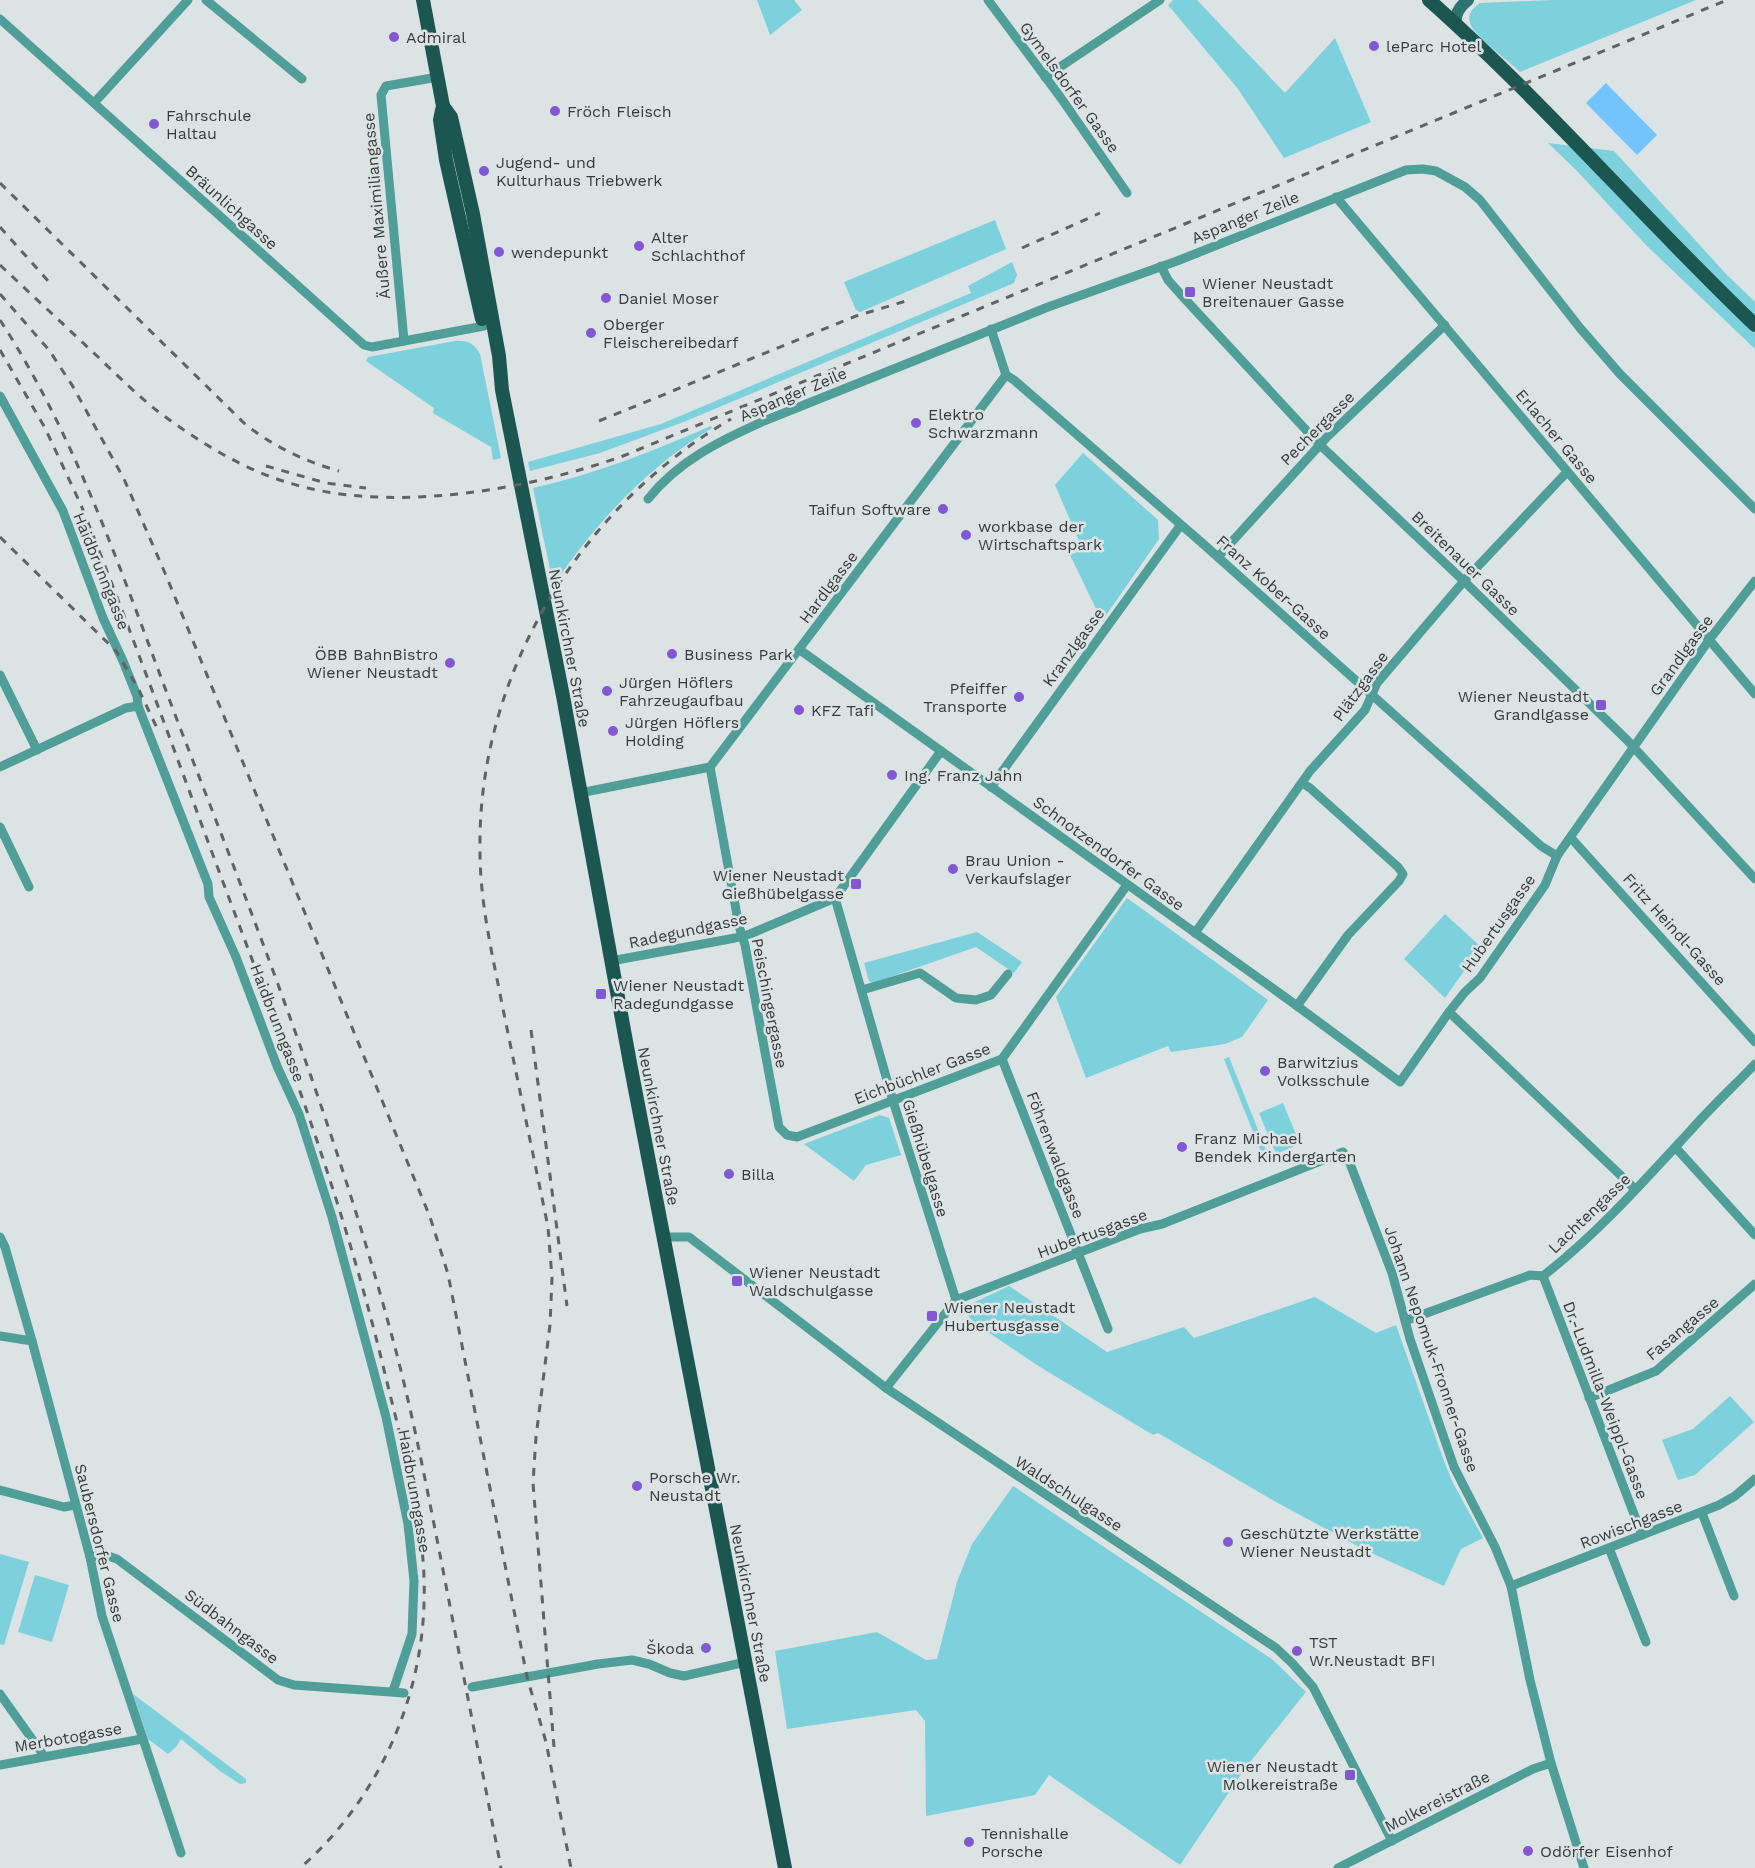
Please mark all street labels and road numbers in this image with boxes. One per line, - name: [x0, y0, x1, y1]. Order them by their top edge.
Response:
- street label: Gymelsdorfer Gasse: [1016, 18, 1124, 157]
- street label: Äußere Maximiliangasse: [359, 112, 394, 300]
- street label: Bräunlichgasse: [182, 161, 282, 254]
- street label: Aspanger Zeile: [1189, 187, 1302, 248]
- street label: Aspanger Zeile: [737, 363, 850, 426]
- street label: Erlacher Gasse: [1512, 385, 1602, 487]
- street label: Pechergasse: [1276, 387, 1358, 469]
- street label: Breitenauer Gasse: [1408, 507, 1524, 620]
- street label: Haidbrunngasse: [69, 510, 134, 633]
- street label: Franz Kober-Gasse: [1213, 531, 1335, 644]
- street label: Hardlgasse: [795, 547, 862, 627]
- street label: Neunkirchner Straße: [545, 567, 594, 729]
- street label: Kranzlgasse: [1038, 604, 1108, 690]
- street label: Grandlgasse: [1646, 611, 1717, 699]
- street label: Plätzgasse: [1329, 647, 1392, 725]
- street label: Schnotzendorfer Gasse: [1029, 792, 1188, 915]
- street label: Fritz Heindl-Gasse: [1619, 869, 1730, 989]
- street label: Hubertusgasse: [1458, 871, 1539, 976]
- street label: Radegundgasse: [627, 909, 749, 952]
- street label: Peischingergasse: [748, 936, 791, 1070]
- street label: Haidbrunngasse: [246, 961, 309, 1085]
- street label: Eichbüchler Gasse: [851, 1039, 993, 1108]
- street label: Neunkirchner Straße: [634, 1045, 683, 1207]
- street label: Föhrenwaldgasse: [1023, 1089, 1089, 1221]
- street label: Gießhübelgasse: [899, 1097, 953, 1220]
- street label: Lachtengasse: [1544, 1169, 1634, 1257]
- street label: Hubertusgasse: [1035, 1205, 1150, 1262]
- street label: Johann Nepomuk-Fronner-Gasse: [1380, 1224, 1483, 1475]
- street label: Fasangasse: [1642, 1292, 1723, 1364]
- street label: Dr.-Ludmilla-Weippl-Gasse: [1559, 1299, 1652, 1502]
- street label: Haidbrunngasse: [394, 1428, 435, 1554]
- street label: Waldschulgasse: [1011, 1452, 1126, 1535]
- street label: Saubersdorfer Gasse: [71, 1462, 128, 1624]
- street label: Rowischgasse: [1577, 1496, 1685, 1553]
- street label: Neunkirchner Straße: [726, 1522, 775, 1684]
- street label: Südbahngasse: [181, 1585, 282, 1668]
- street label: Merbotogasse: [13, 1719, 123, 1756]
- street label: Molkereistraße: [1381, 1767, 1493, 1836]

